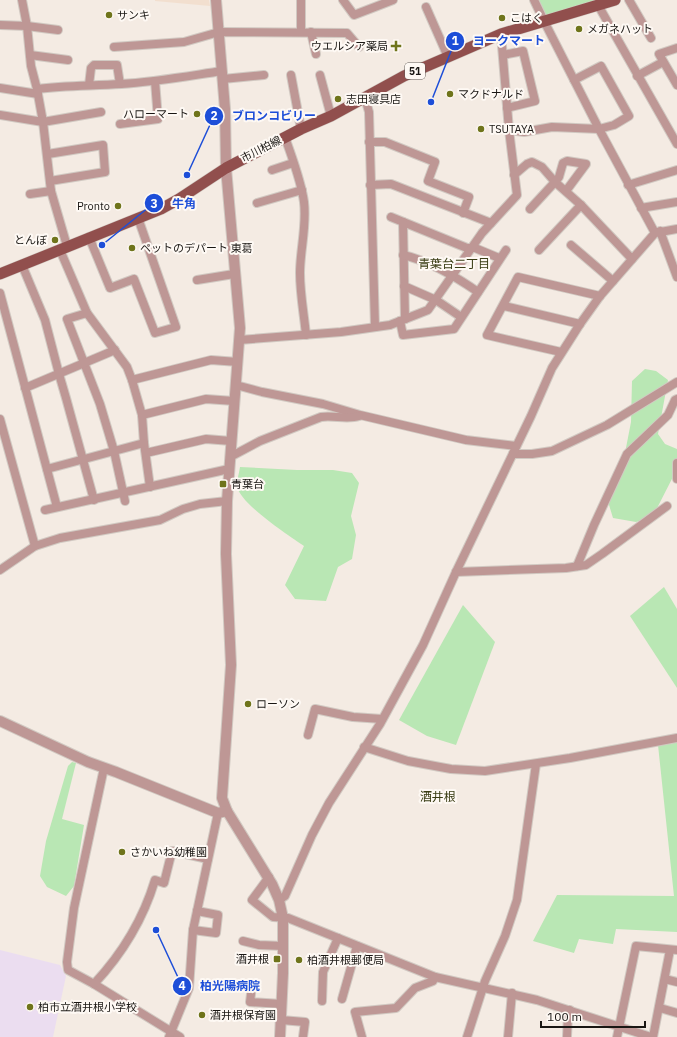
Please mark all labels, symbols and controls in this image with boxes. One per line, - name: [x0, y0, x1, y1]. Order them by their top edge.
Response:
- place label: サンキ: [117, 8, 150, 22]
- marker: サンキ: [104, 10, 114, 20]
- place label: こはく: [510, 11, 543, 25]
- marker: こはく: [497, 13, 507, 23]
- place label: メガネハット: [587, 22, 653, 36]
- marker: メガネハット: [574, 24, 584, 34]
- callout: ヨークマート: [445, 29, 553, 53]
- text: 1: [451, 33, 459, 48]
- text: ヨークマート: [473, 33, 545, 48]
- place label: ウエルシア薬局: [311, 39, 388, 53]
- marker: ウエルシア薬局: [391, 41, 401, 51]
- road number: 51: [405, 63, 425, 79]
- place label: マクドナルド: [458, 87, 524, 101]
- marker: マクドナルド: [445, 89, 455, 99]
- place label: 志田寝具店: [346, 92, 401, 106]
- marker: 志田寝具店: [333, 94, 343, 104]
- callout: ブロンコビリー: [204, 104, 324, 128]
- place label: ハローマート: [123, 107, 189, 121]
- text: 2: [210, 108, 218, 123]
- text: ブロンコビリー: [232, 108, 316, 123]
- marker: ハローマート: [192, 109, 202, 119]
- place label: TSUTAYA: [489, 122, 534, 136]
- marker: TSUTAYA: [476, 124, 486, 134]
- street label: 市川柏線: [238, 133, 284, 165]
- callout: 牛角: [144, 191, 204, 215]
- text: 3: [150, 196, 158, 211]
- text: 牛角: [172, 196, 196, 211]
- place label: Pronto: [77, 199, 110, 213]
- marker: Pronto: [113, 201, 123, 211]
- place label: とんぼ: [14, 233, 47, 247]
- marker: とんぼ: [50, 235, 60, 245]
- place label: ペットのデパート 東葛: [140, 241, 253, 255]
- marker: ペットのデパート 東葛: [127, 243, 137, 253]
- district label: 青葉台二丁目: [418, 256, 490, 271]
- place label: 青葉台: [231, 477, 264, 491]
- marker: 青葉台: [218, 479, 228, 489]
- place label: ローソン: [256, 697, 300, 711]
- marker: ローソン: [243, 699, 253, 709]
- district label: 酒井根: [420, 789, 456, 804]
- place label: さかいね幼稚園: [130, 845, 207, 859]
- marker: さかいね幼稚園: [117, 847, 127, 857]
- place label: 酒井根: [236, 952, 269, 966]
- place label: 柏酒井根郵便局: [307, 953, 384, 967]
- marker: 酒井根: [272, 954, 282, 964]
- marker: 柏酒井根郵便局: [294, 955, 304, 965]
- callout: 柏光陽病院: [172, 974, 268, 998]
- text: 4: [178, 978, 186, 993]
- text: 柏光陽病院: [200, 978, 260, 993]
- place label: 柏市立酒井根小学校: [38, 1000, 137, 1014]
- marker: 柏市立酒井根小学校: [25, 1002, 35, 1012]
- scale bar: [541, 1003, 645, 1029]
- place label: 酒井根保育園: [210, 1008, 276, 1022]
- text: 100 m: [547, 1009, 582, 1024]
- marker: 酒井根保育園: [197, 1010, 207, 1020]

